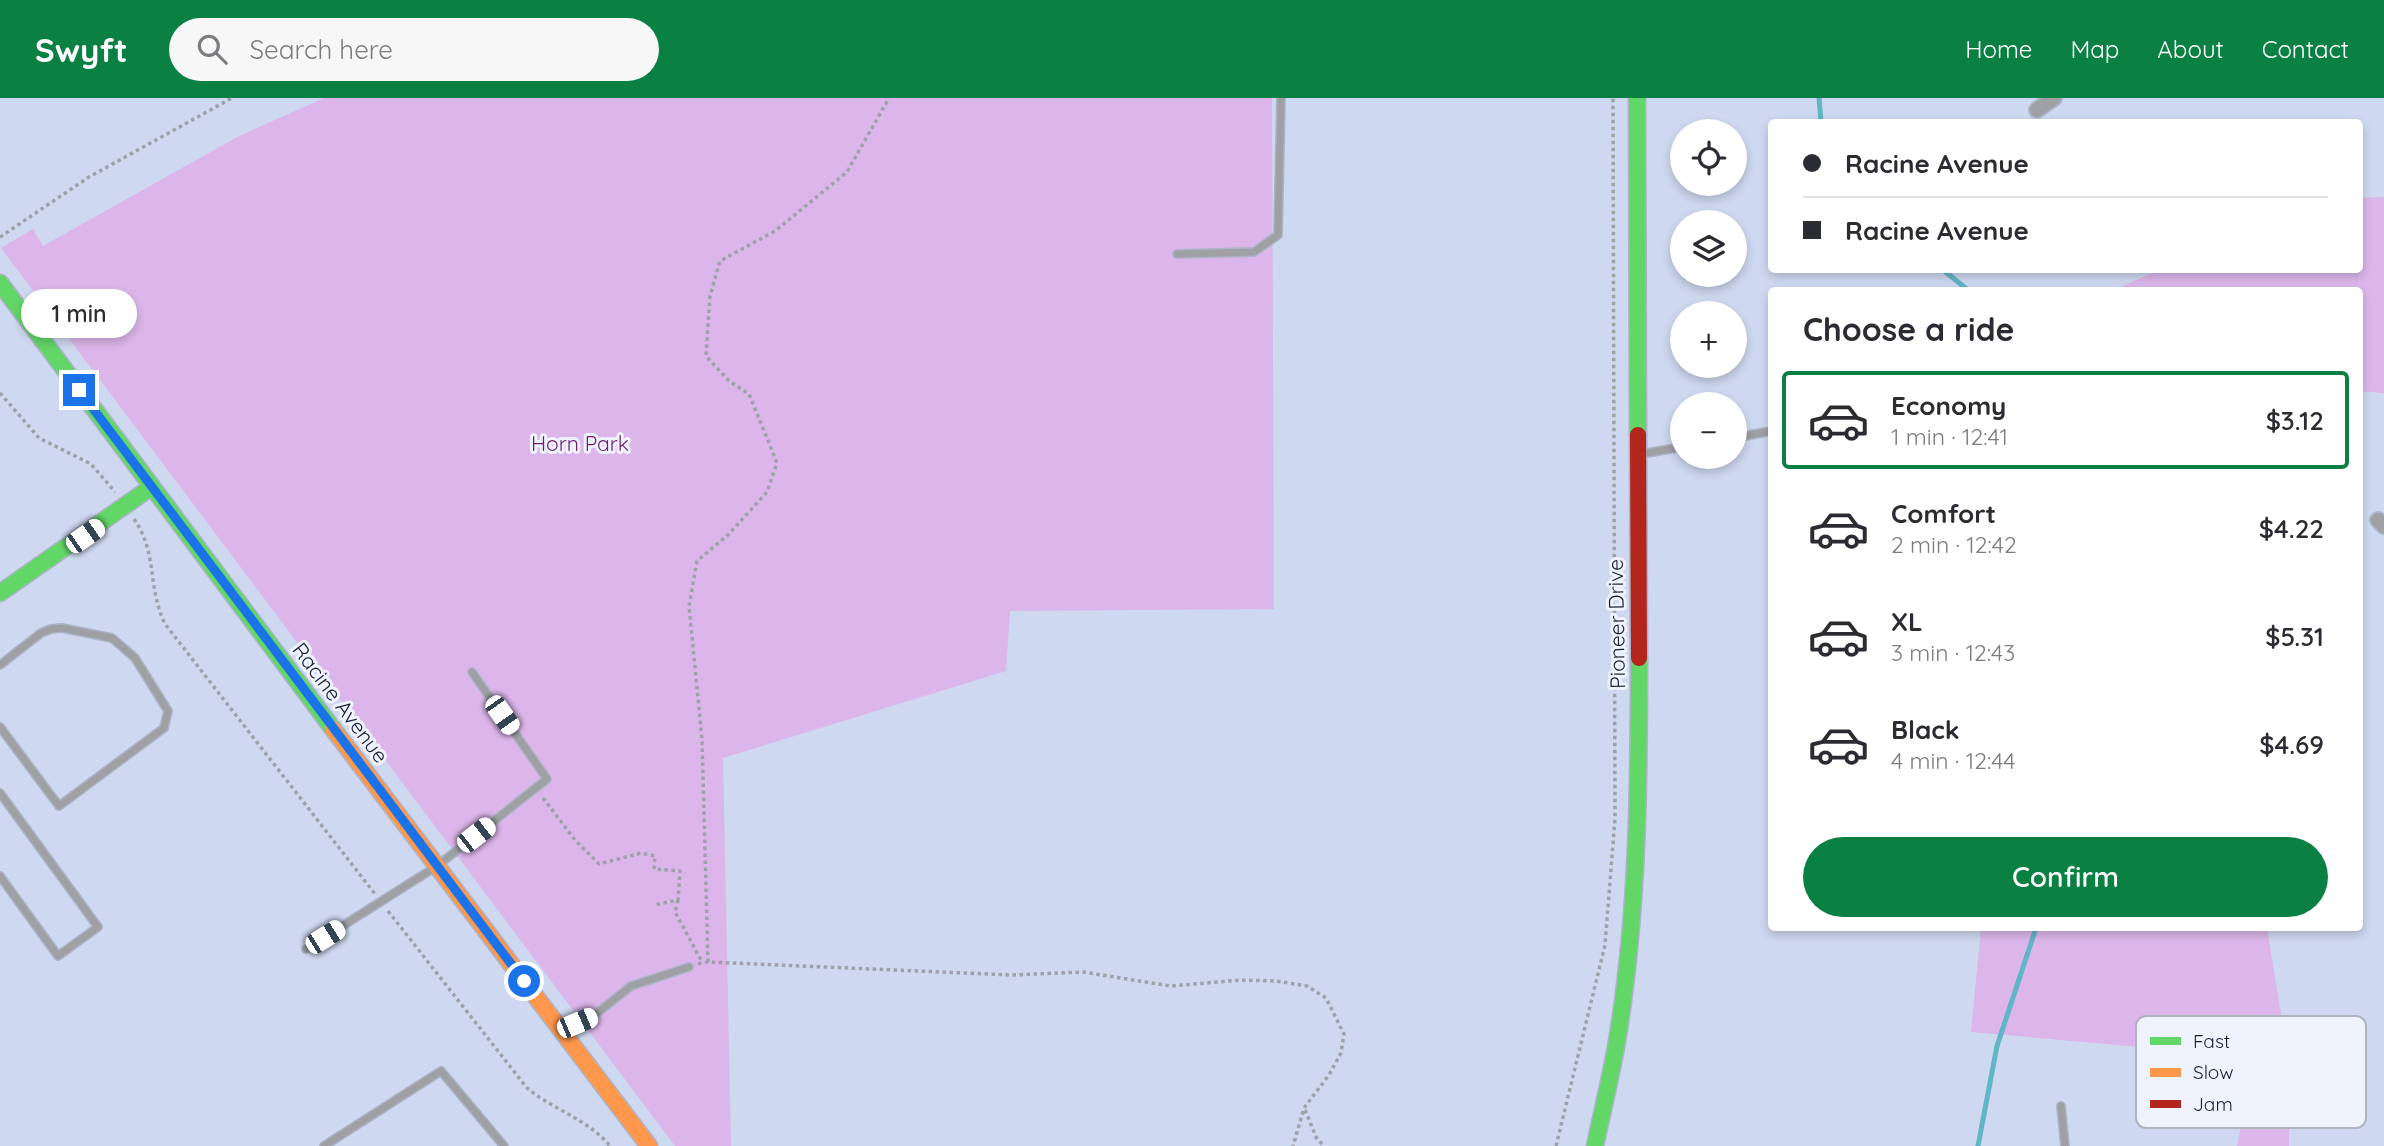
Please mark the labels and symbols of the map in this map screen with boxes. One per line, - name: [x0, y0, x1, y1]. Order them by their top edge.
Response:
- callout: 1 min: [21, 288, 137, 338]
- route end: [63, 374, 95, 406]
- park label: Horn Park: [531, 430, 629, 456]
- car: [62, 515, 109, 557]
- street label: Pioneer Drive: [1602, 559, 1630, 689]
- street label: Racine Avenue: [287, 637, 394, 768]
- car: [482, 692, 523, 738]
- car: [453, 814, 500, 856]
- car: [302, 917, 349, 957]
- route start: [508, 965, 540, 997]
- car: [554, 1005, 601, 1041]
- legend: [2136, 1016, 2366, 1128]
- text: Fast: [2193, 1029, 2230, 1053]
- text: Slow: [2193, 1060, 2234, 1084]
- text: Jam: [2193, 1092, 2233, 1116]

